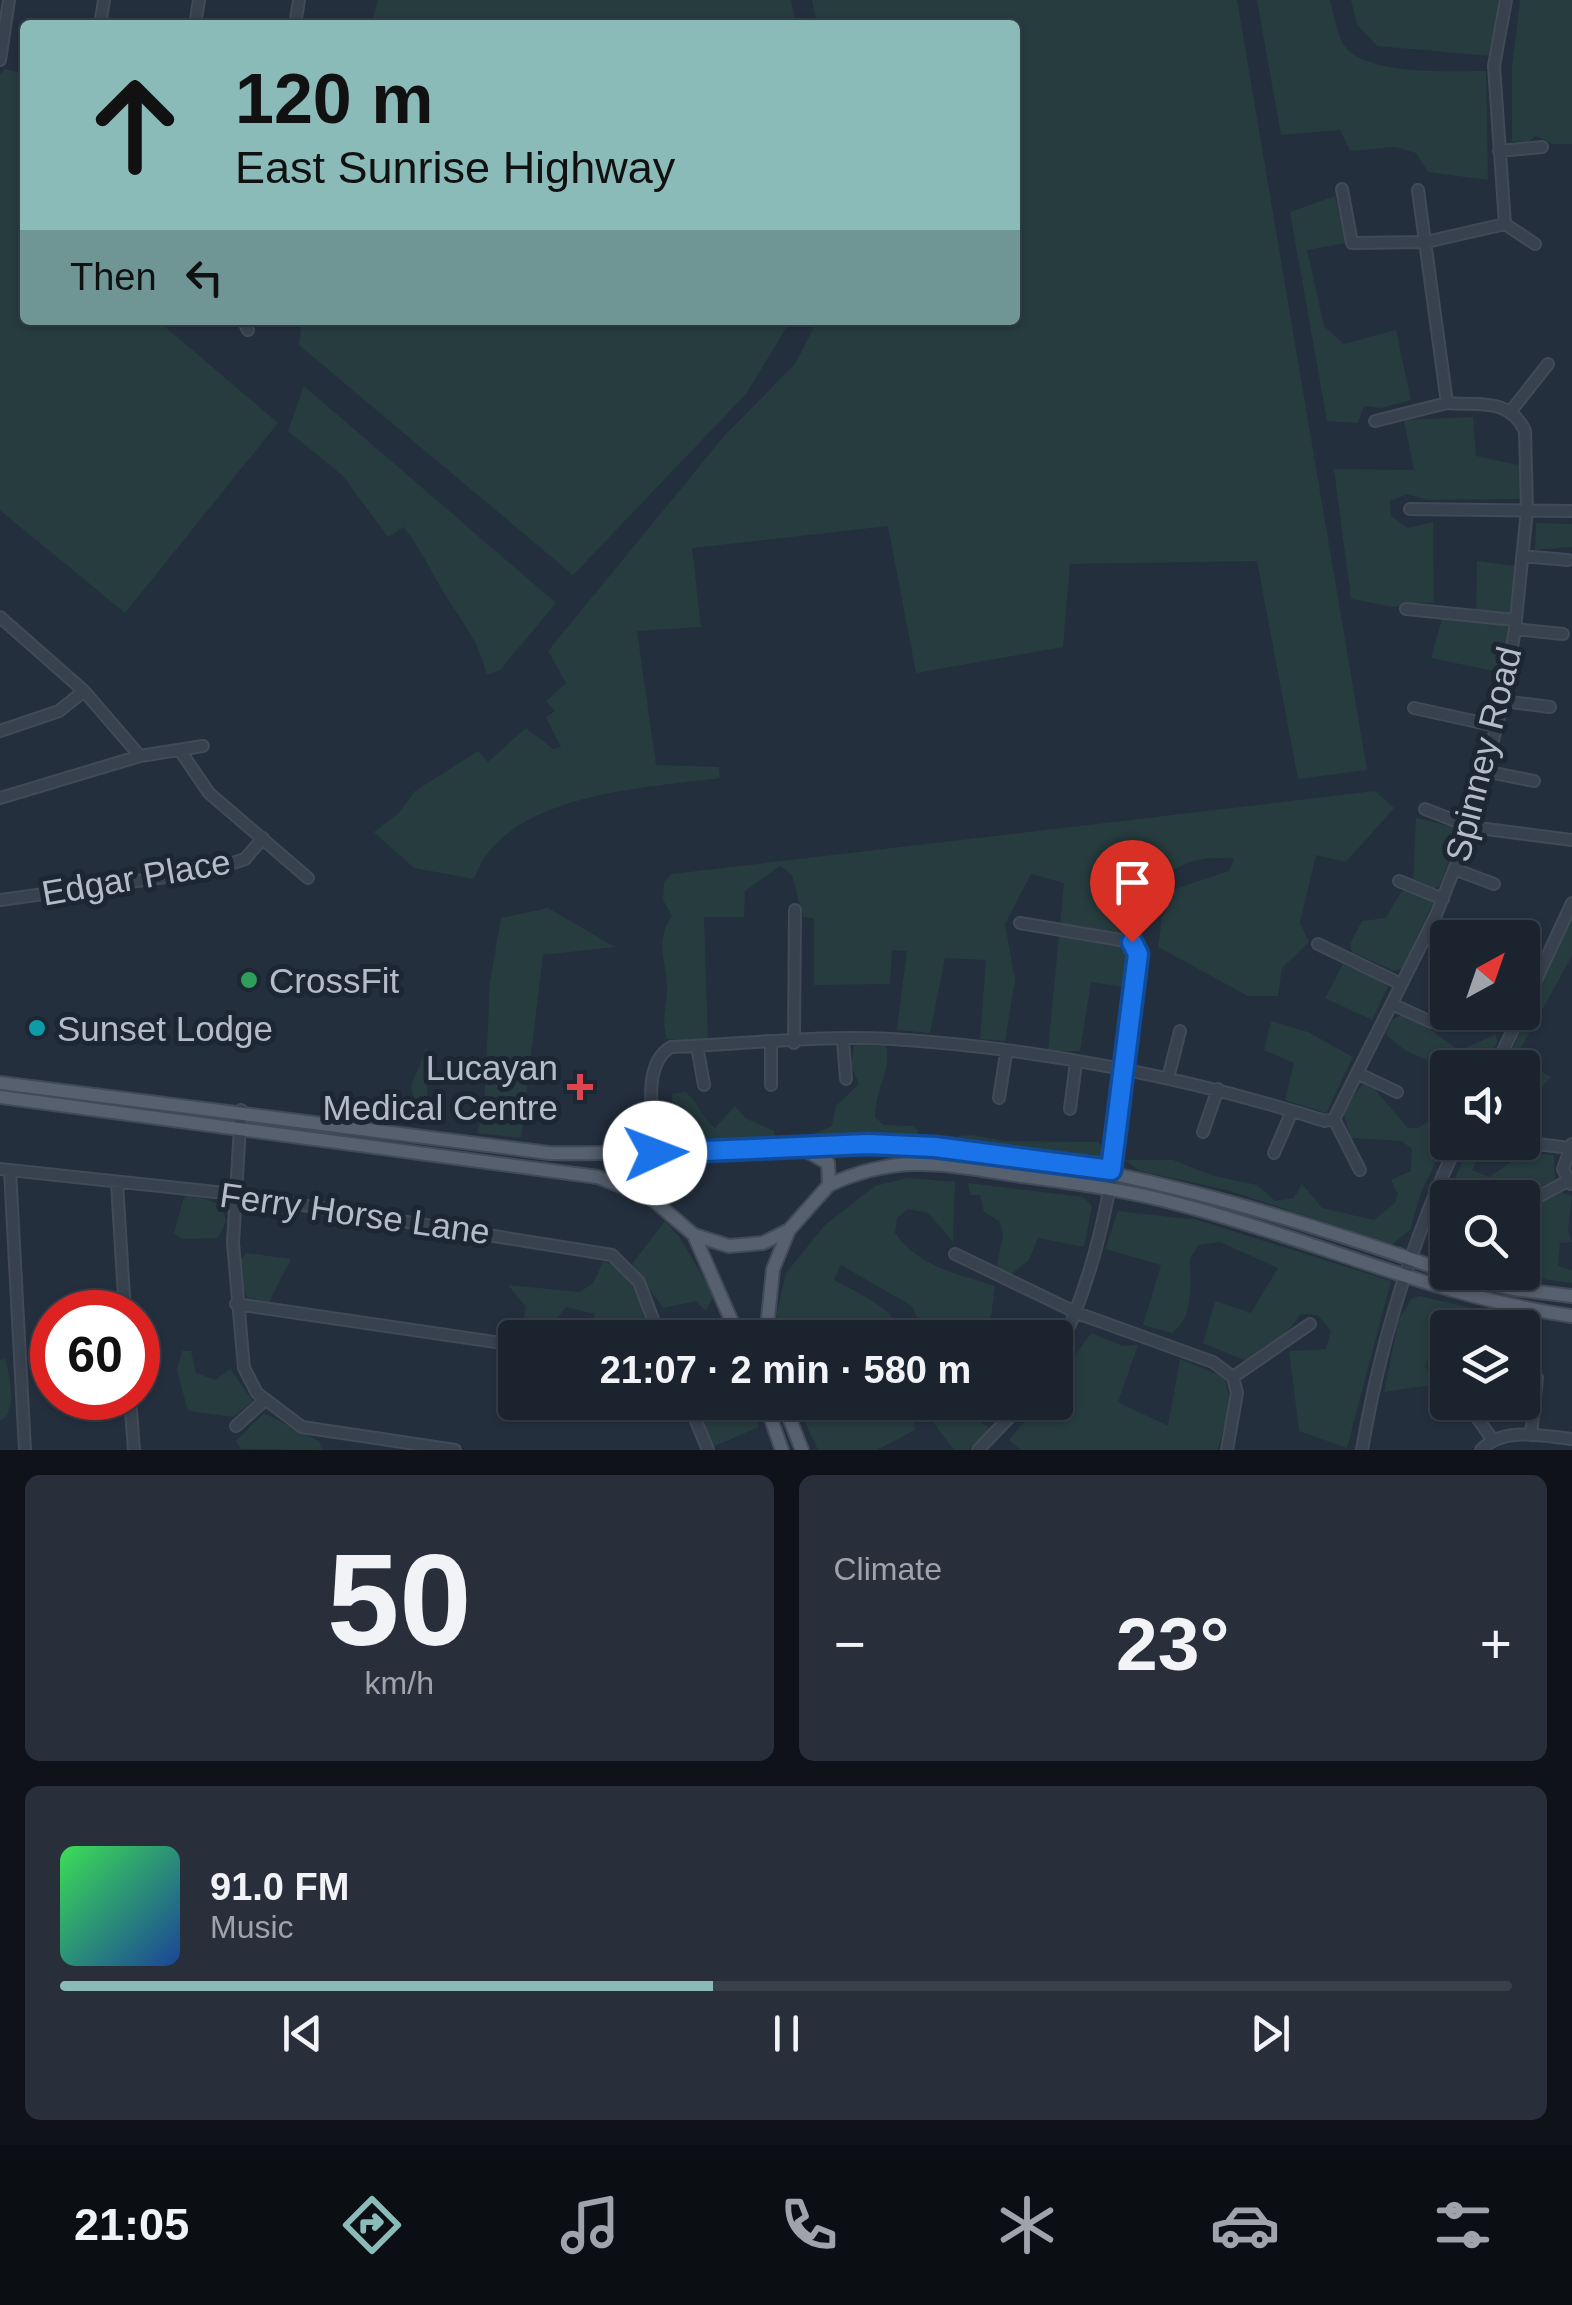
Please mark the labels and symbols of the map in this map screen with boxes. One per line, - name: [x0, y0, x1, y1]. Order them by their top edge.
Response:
- street label: Spinney Road: [1437, 643, 1529, 865]
- pin: [1090, 840, 1175, 943]
- street label: Edgar Place: [39, 841, 233, 913]
- north arrow: [1430, 920, 1540, 1030]
- place label: CrossFit: [269, 961, 400, 1000]
- marker: CrossFit: [238, 969, 260, 991]
- place label: Sunset Lodge: [57, 1009, 273, 1048]
- marker: Sunset Lodge: [26, 1017, 48, 1039]
- place label: Lucayan Medical Centre: [323, 1048, 558, 1127]
- marker: Lucayan Medical Centre: [567, 1074, 593, 1100]
- position arrow: [603, 1101, 707, 1205]
- street label: Ferry Horse Lane: [217, 1175, 493, 1251]
- speed limit sign: 60: [30, 1290, 160, 1420]

